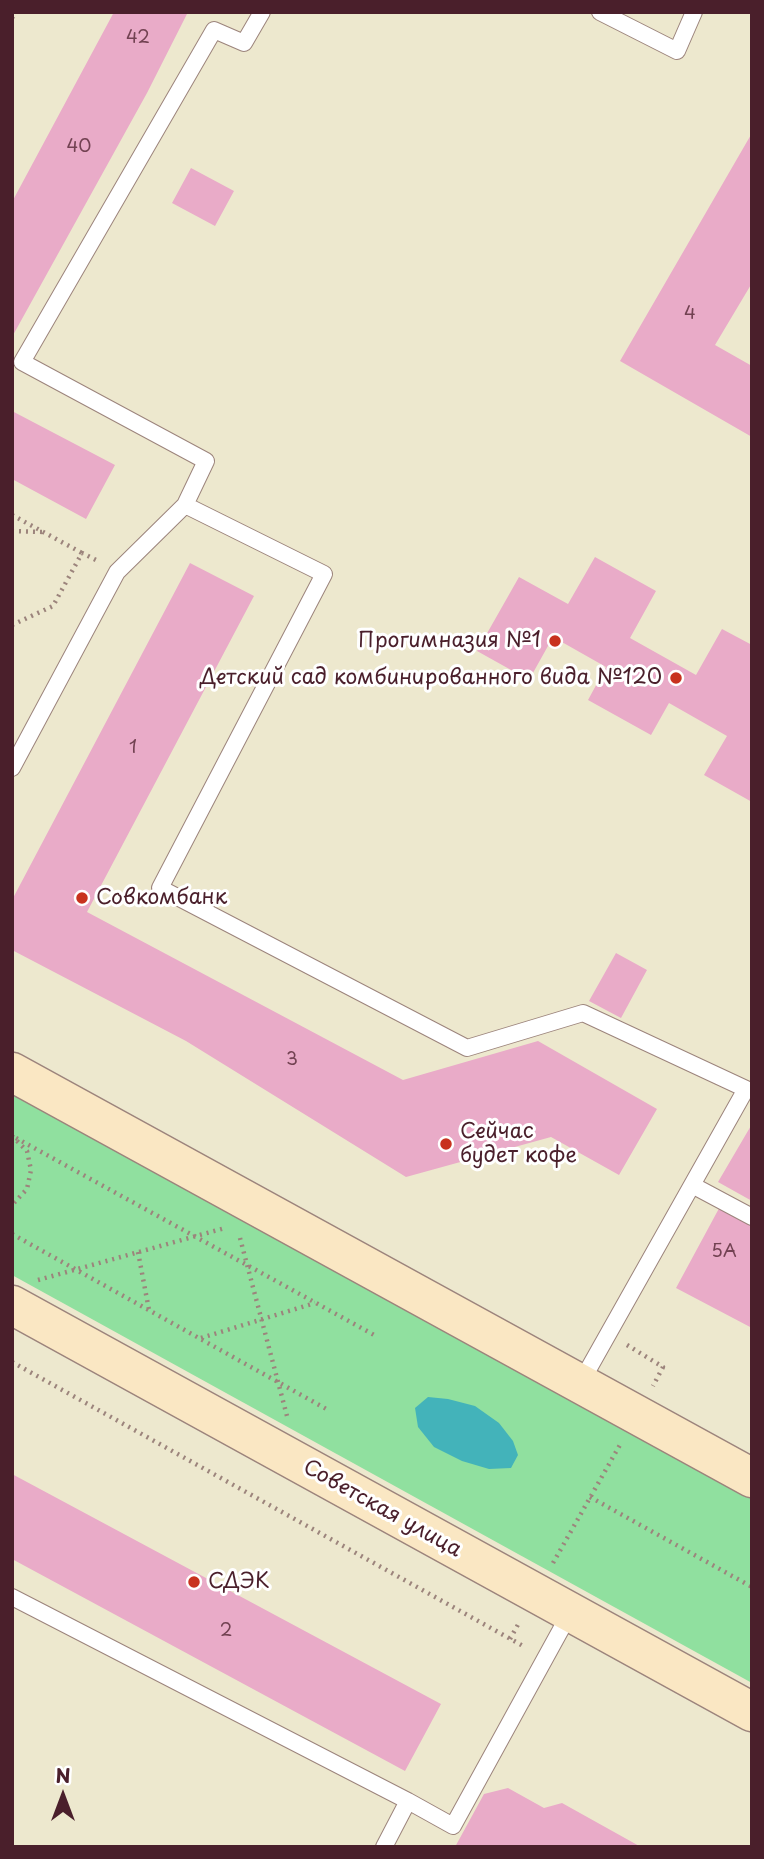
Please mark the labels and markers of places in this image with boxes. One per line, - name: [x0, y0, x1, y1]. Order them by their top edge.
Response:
- place label: Прогимназия №1: [358, 628, 541, 654]
- marker: Прогимназия №1: [547, 633, 563, 649]
- place label: Детский сад комбинированного вида №120: [200, 665, 662, 691]
- marker: Детский сад комбинированного вида №120: [668, 670, 684, 686]
- place label: Совкомбанк: [96, 885, 227, 911]
- marker: Совкомбанк: [74, 890, 90, 906]
- place label: Сейчас будет кофе: [460, 1119, 577, 1169]
- marker: Сейчас будет кофе: [438, 1136, 454, 1152]
- place label: СДЭК: [208, 1569, 270, 1595]
- marker: СДЭК: [186, 1574, 202, 1590]

